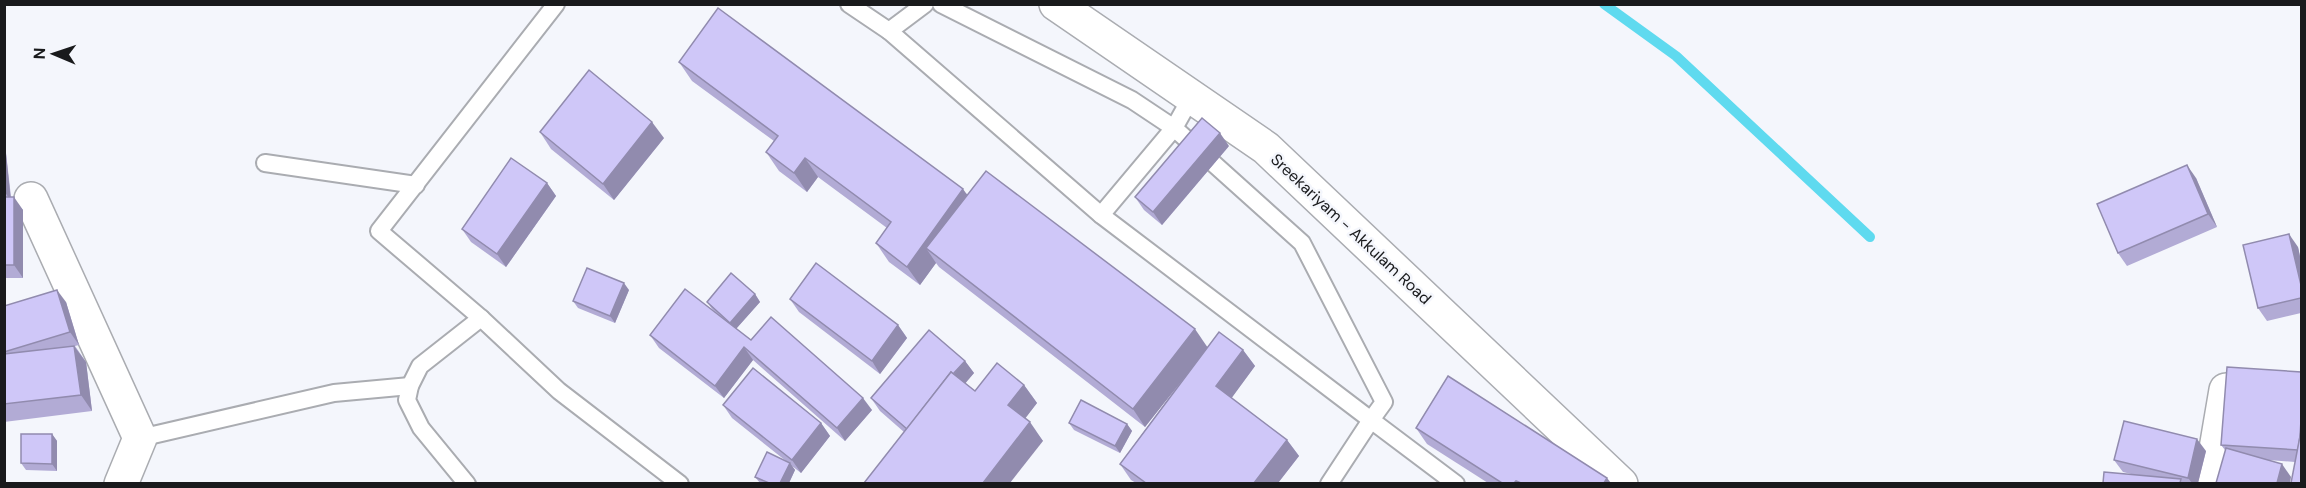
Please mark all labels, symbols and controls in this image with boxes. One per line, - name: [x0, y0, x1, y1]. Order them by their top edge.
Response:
- north arrow: [24, 24, 84, 84]
- text: N: [29, 47, 50, 60]
- street label: Sreekariyam - Akkulam Road: [1266, 149, 1436, 309]

